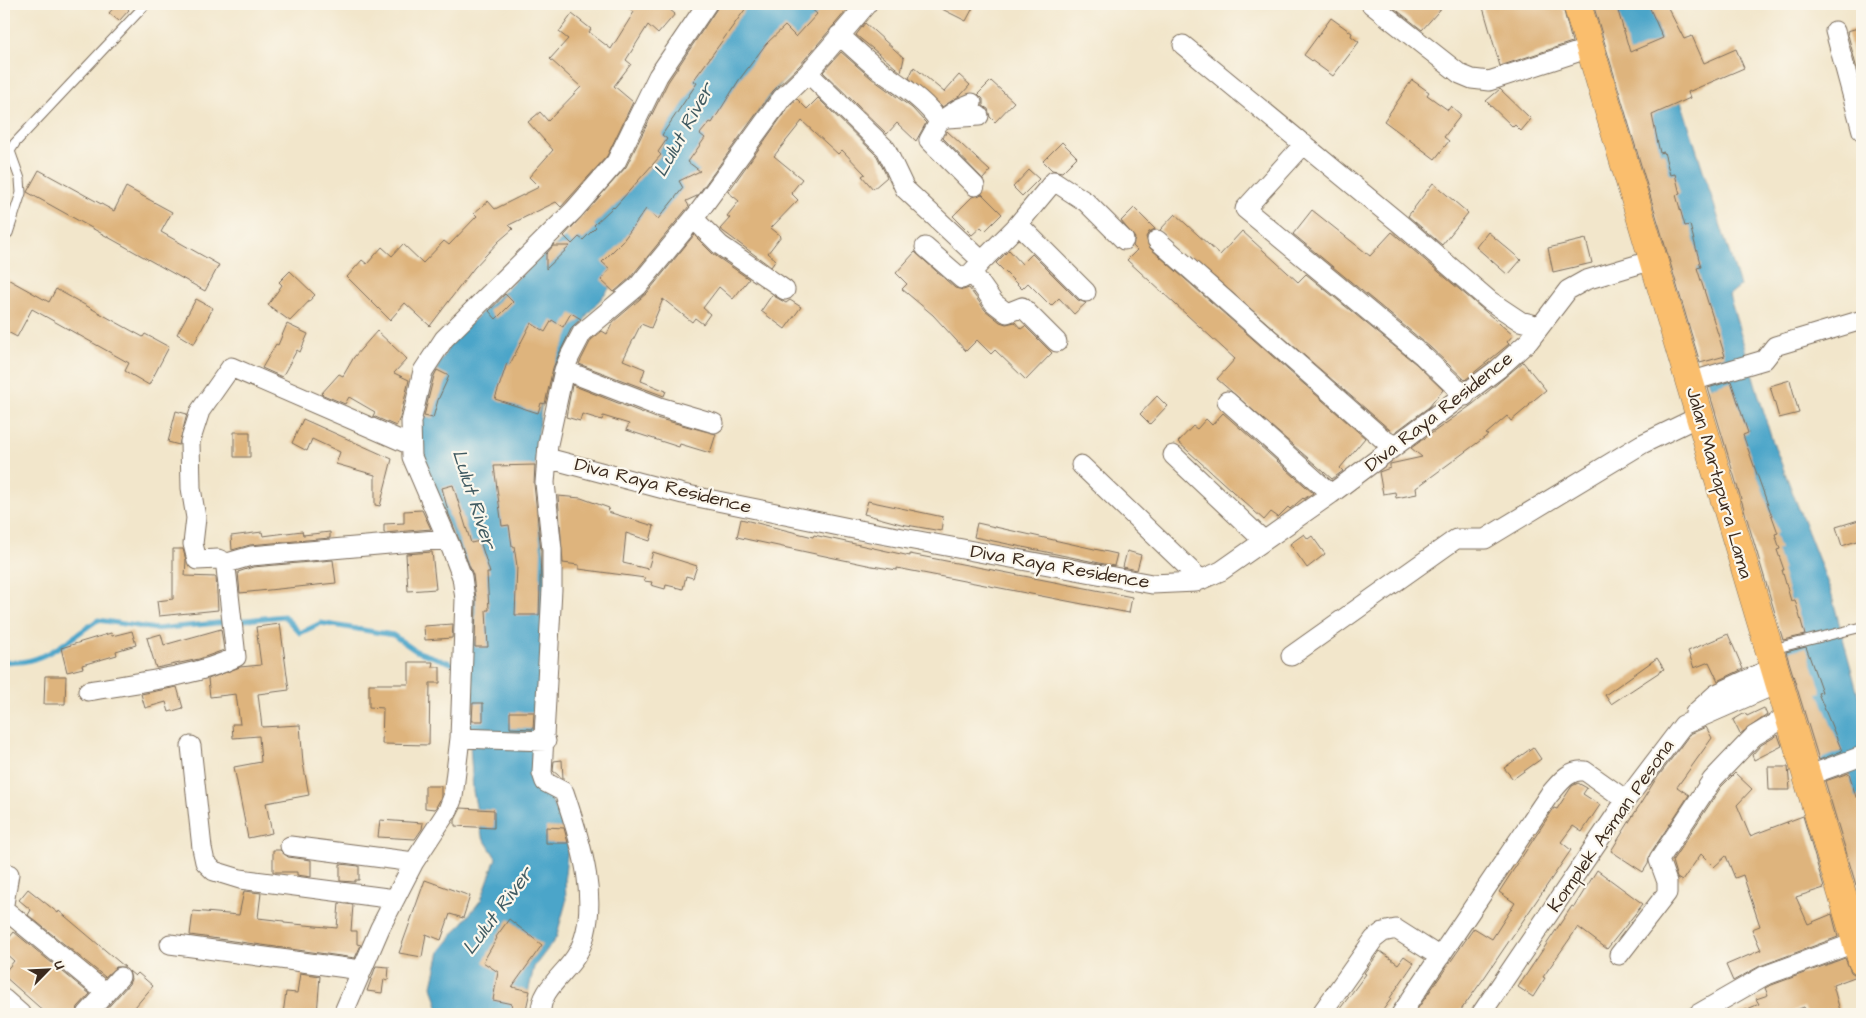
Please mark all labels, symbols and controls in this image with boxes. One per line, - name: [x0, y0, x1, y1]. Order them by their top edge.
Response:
- water label: Lulut River: [647, 76, 722, 182]
- street label: Diva Raya Residence: [1359, 346, 1519, 479]
- street label: Jalan Martapura Lama: [1679, 384, 1759, 582]
- water label: Lulut River: [445, 446, 504, 554]
- street label: Diva Raya Residence: [572, 451, 754, 522]
- street label: Diva Raya Residence: [968, 538, 1152, 597]
- street label: Komplek Asman Pesona: [1541, 734, 1681, 918]
- water label: Lulut River: [456, 860, 541, 961]
- north arrow: [22, 946, 72, 996]
- text: U: [48, 957, 70, 973]

